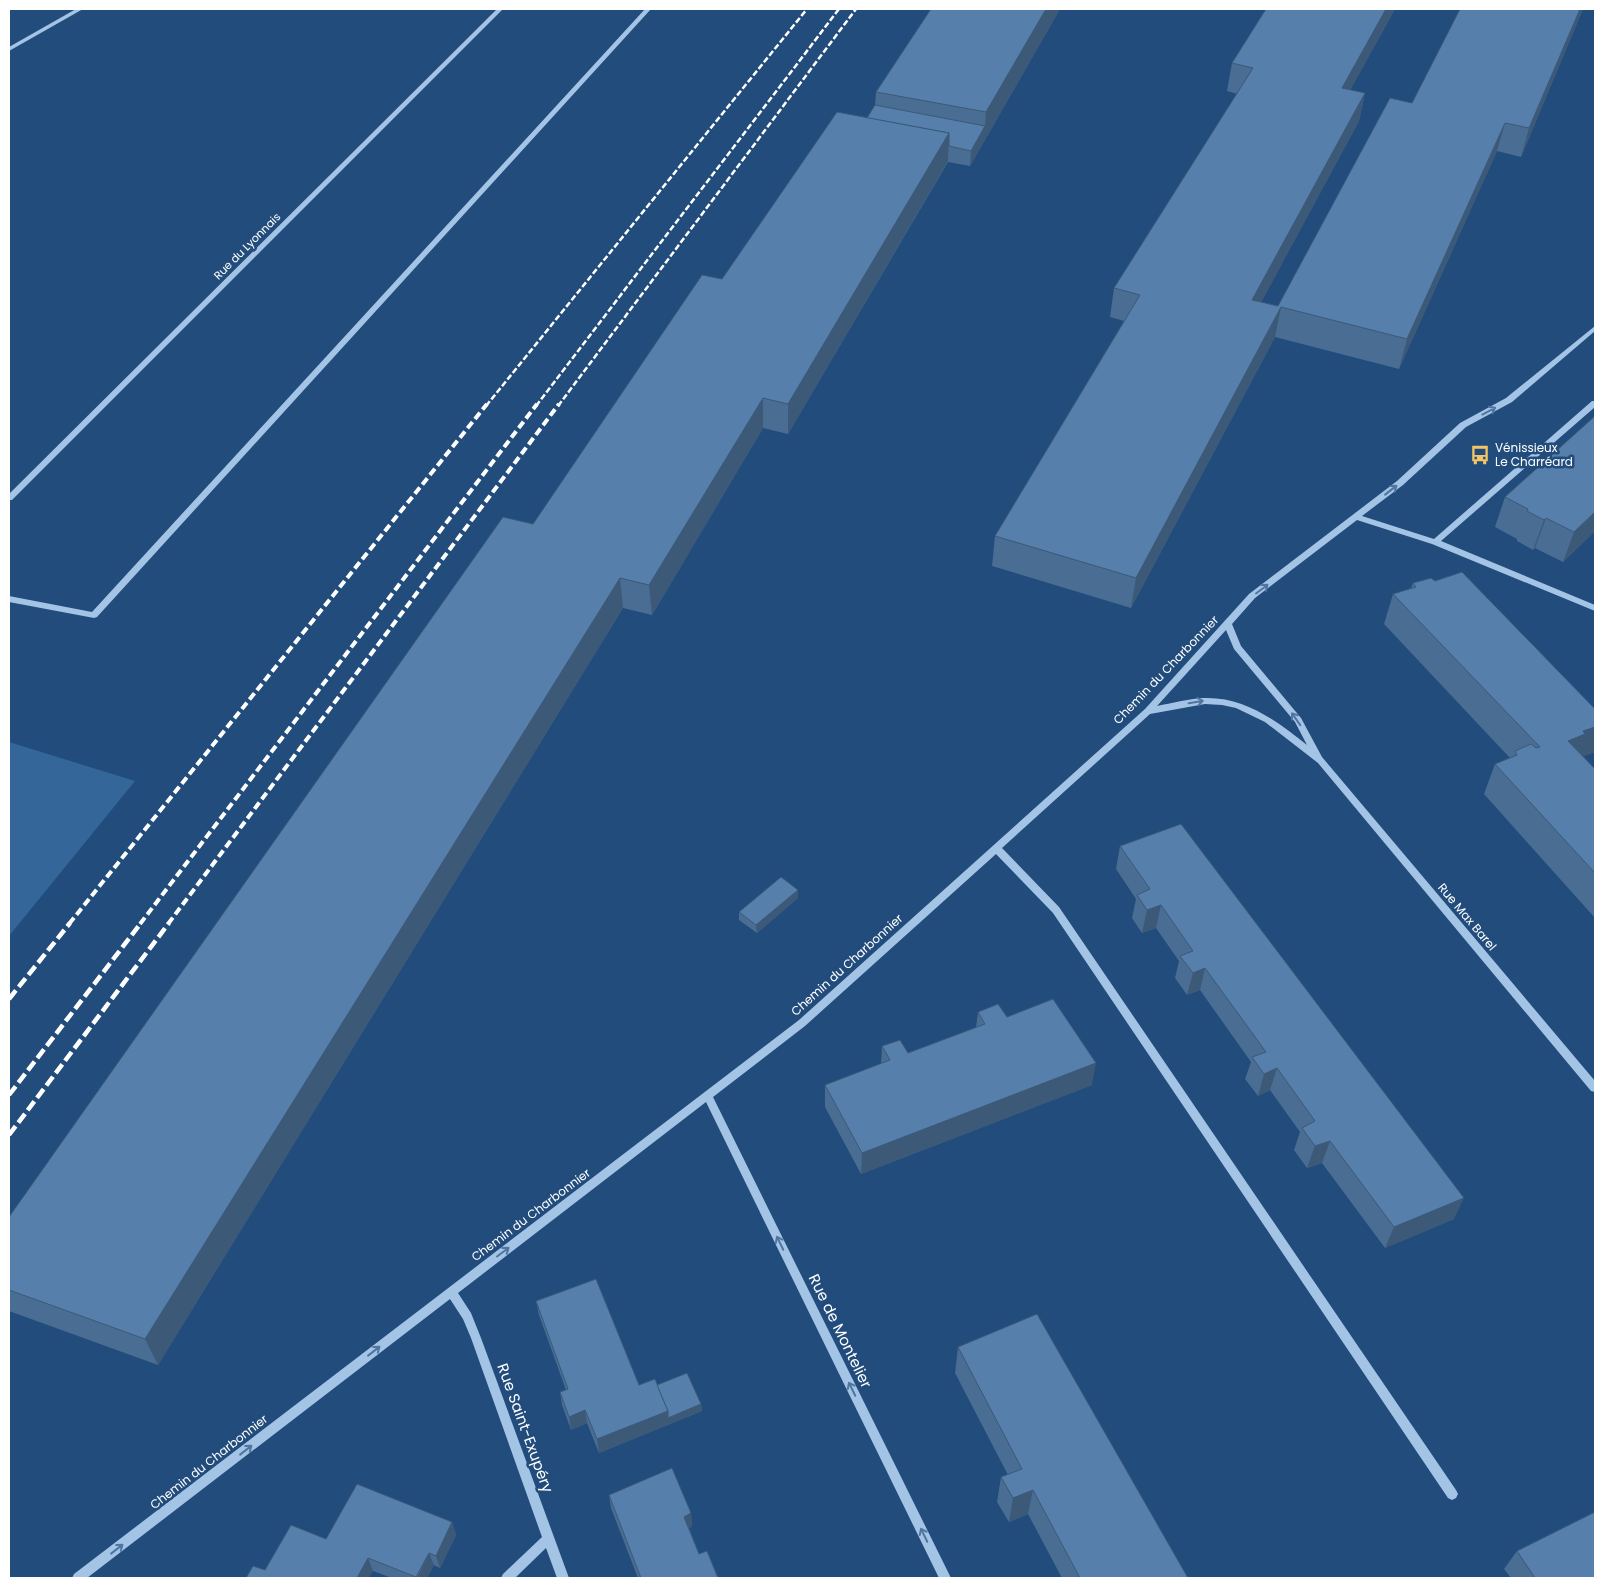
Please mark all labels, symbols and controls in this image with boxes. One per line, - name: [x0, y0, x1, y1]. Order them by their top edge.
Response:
- street label: Rue du Lyonnais: [210, 209, 284, 283]
- one-way arrow: [1481, 406, 1496, 416]
- place label: Vénissieux Le Charréard: [1495, 439, 1573, 470]
- bus stop icon: Vénissieux Le Charréard: [1469, 444, 1491, 466]
- one-way arrow: [1384, 485, 1398, 495]
- one-way arrow: [1255, 583, 1268, 594]
- street label: Chemin du Charbonnier: [1109, 611, 1223, 728]
- one-way arrow: [1188, 697, 1204, 707]
- one-way arrow: [1291, 713, 1301, 727]
- street label: Rue Max Barel: [1434, 879, 1501, 954]
- street label: Chemin du Charbonnier: [787, 909, 907, 1020]
- street label: Chemin du Charbonnier: [468, 1164, 594, 1265]
- one-way arrow: [775, 1236, 784, 1251]
- one-way arrow: [496, 1247, 510, 1257]
- street label: Rue de Montelier: [804, 1270, 877, 1392]
- one-way arrow: [367, 1345, 380, 1356]
- street label: Rue Saint-Exupéry: [492, 1360, 559, 1496]
- one-way arrow: [847, 1382, 856, 1397]
- street label: Chemin du Charbonnier: [146, 1410, 272, 1513]
- one-way arrow: [239, 1444, 252, 1455]
- one-way arrow: [918, 1527, 928, 1542]
- one-way arrow: [110, 1543, 123, 1554]

